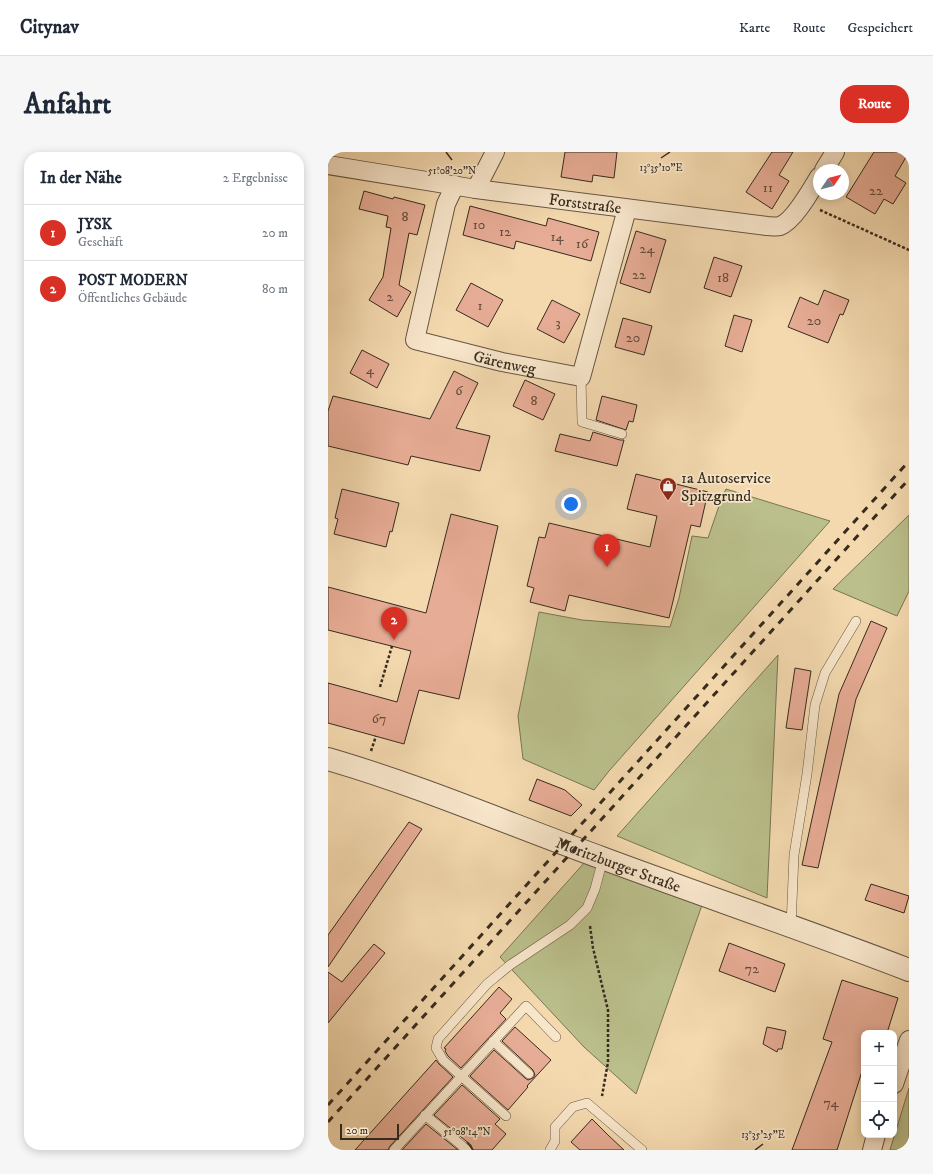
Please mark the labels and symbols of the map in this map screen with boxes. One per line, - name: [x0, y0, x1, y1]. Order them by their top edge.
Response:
- text: 13°35'10"E: [640, 162, 682, 174]
- north arrow: [813, 164, 849, 200]
- text: 51°08'20"N: [428, 165, 476, 177]
- house number: 11: [763, 179, 773, 197]
- house number: 22: [869, 182, 883, 200]
- street label: Forststraße: [548, 189, 623, 218]
- house number: 8: [401, 208, 409, 226]
- house number: 10: [473, 216, 485, 234]
- house number: 12: [499, 223, 511, 241]
- house number: 14: [550, 228, 565, 246]
- house number: 16: [576, 235, 589, 253]
- house number: 24: [640, 240, 655, 258]
- house number: 22: [632, 266, 646, 284]
- house number: 18: [717, 269, 729, 287]
- house number: 2: [387, 288, 394, 306]
- house number: 1: [477, 297, 483, 315]
- house number: 20: [807, 312, 821, 330]
- house number: 3: [555, 314, 561, 332]
- house number: 20: [626, 329, 640, 347]
- street label: Gärenweg: [471, 346, 538, 379]
- house number: 4: [366, 361, 375, 379]
- house number: 6: [455, 382, 463, 400]
- house number: 8: [530, 392, 538, 410]
- place label: 1a Autoservice Spitzgrund: [681, 468, 771, 506]
- shop icon: 1a Autoservice Spitzgrund: [658, 476, 678, 501]
- your location: [561, 494, 581, 514]
- pin: 1: [594, 534, 620, 567]
- pin: 2: [381, 607, 407, 640]
- house number: 67: [372, 710, 386, 728]
- street label: Moritzburger Straße: [553, 833, 684, 897]
- house number: 72: [745, 960, 759, 978]
- house number: 74: [823, 1094, 840, 1112]
- scale bar: [340, 1122, 399, 1141]
- text: 51°08'14"N: [443, 1126, 491, 1138]
- text: 13°35'25"E: [741, 1129, 785, 1141]

